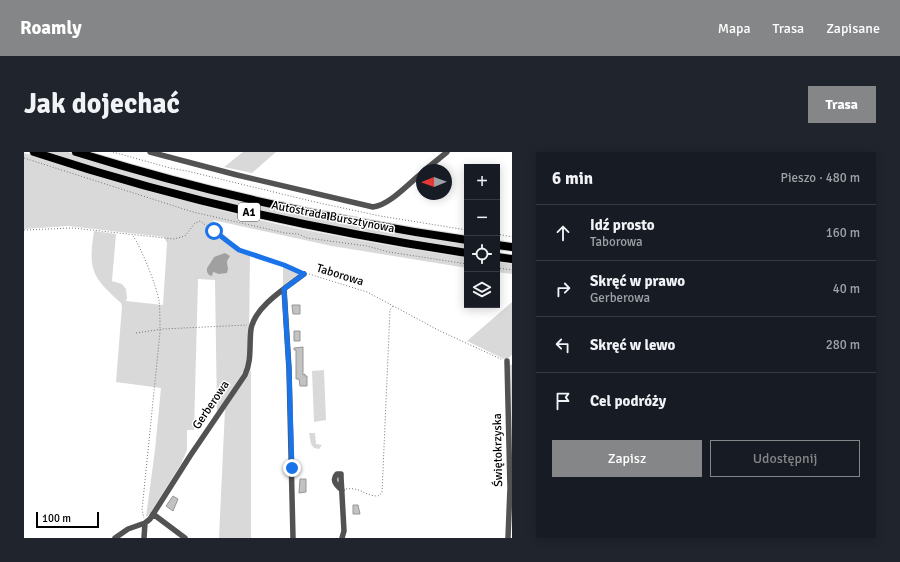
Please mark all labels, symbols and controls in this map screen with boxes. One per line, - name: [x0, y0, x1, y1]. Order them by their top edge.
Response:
- text: Roamly: [20, 16, 82, 40]
- text: Mapa: [718, 20, 751, 37]
- text: Trasa: [773, 20, 804, 37]
- text: Zapisane: [826, 20, 880, 37]
- button: Trasa: [808, 86, 876, 123]
- text: Jak dojechać: [24, 87, 180, 121]
- north arrow: [416, 164, 452, 200]
- map controls: [464, 164, 500, 308]
- button: +: [464, 164, 500, 200]
- text: 6 min: [552, 168, 593, 189]
- text: Pieszo · 480 m: [781, 170, 860, 186]
- street label: Autostrada Bursztynowa: [270, 198, 396, 236]
- button: −: [464, 200, 500, 236]
- road number: A1: [238, 203, 260, 221]
- text: Idź prosto: [590, 216, 654, 234]
- route start: [205, 222, 223, 240]
- icon: ahead: [552, 222, 574, 244]
- text: 160 m: [826, 225, 860, 241]
- text: Taborowa: [590, 234, 643, 250]
- button: locate: [464, 236, 500, 272]
- street label: Taborowa: [315, 261, 365, 289]
- button: layers: [464, 272, 500, 308]
- text: Skręć w prawo: [590, 272, 685, 290]
- icon: right: [552, 278, 574, 300]
- text: 40 m: [833, 281, 860, 297]
- text: Gerberowa: [590, 290, 650, 306]
- icon: left: [552, 334, 574, 356]
- text: Skręć w lewo: [590, 336, 675, 354]
- text: 280 m: [826, 337, 860, 353]
- street label: Gerberowa: [189, 378, 233, 432]
- icon: arrive: [552, 390, 574, 412]
- text: Cel podróży: [590, 392, 666, 410]
- street label: Świętokrzyska: [490, 413, 506, 487]
- button: Zapisz: [552, 440, 702, 477]
- button: Udostępnij: [710, 440, 860, 477]
- route end: [283, 459, 301, 477]
- scale bar: [36, 510, 99, 529]
- text: 100 m: [42, 512, 71, 525]

